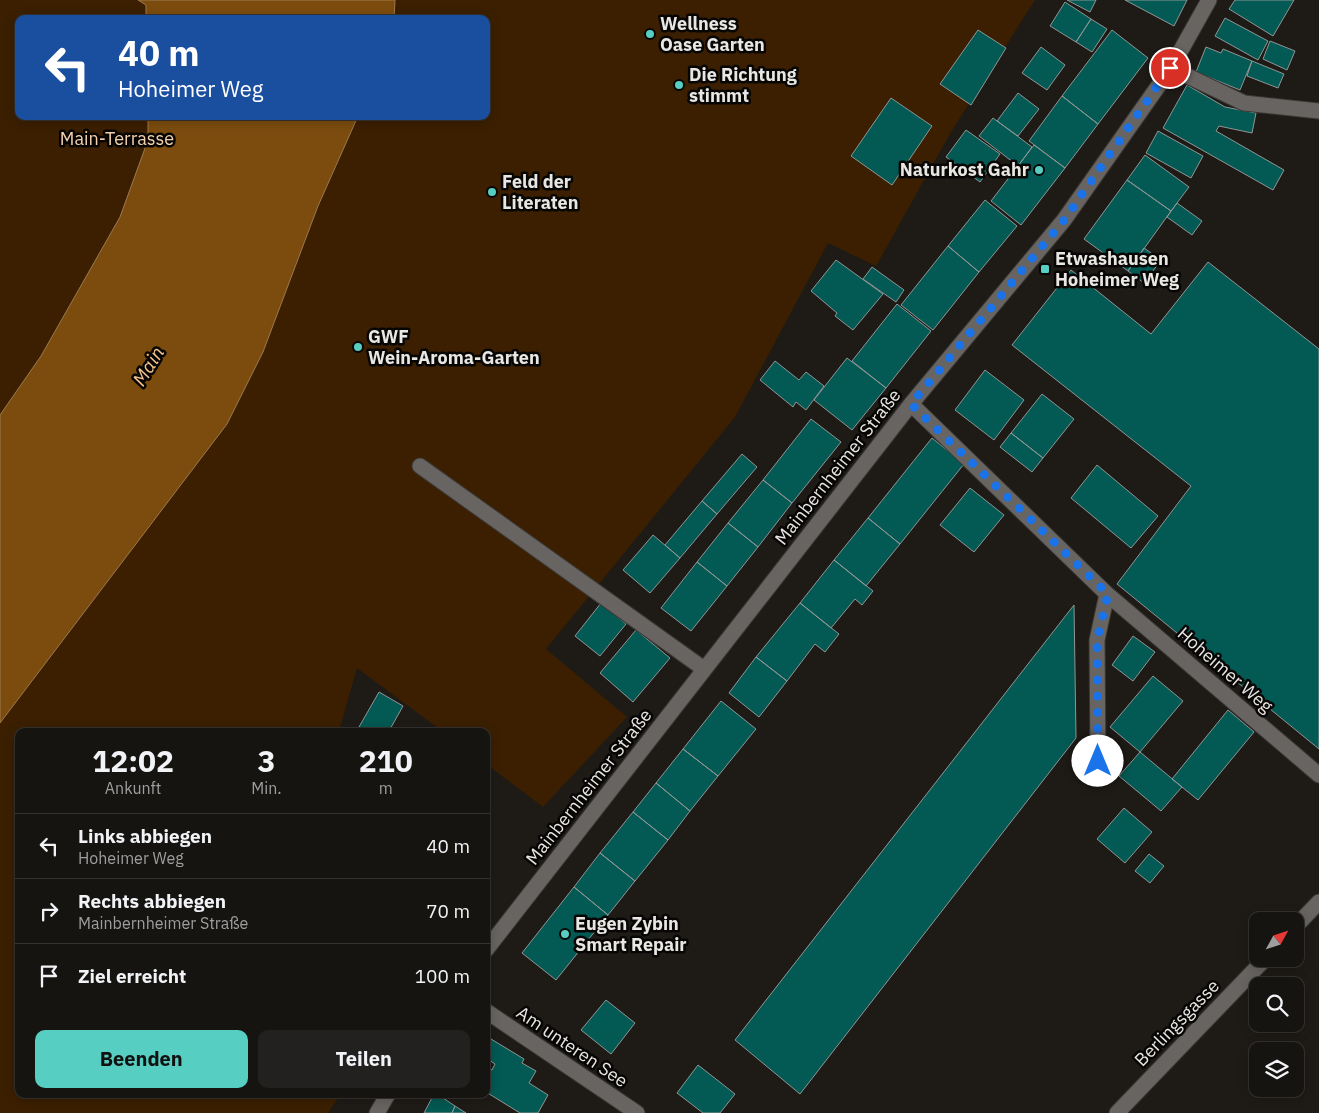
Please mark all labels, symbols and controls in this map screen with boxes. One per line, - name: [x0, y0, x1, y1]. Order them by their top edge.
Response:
- place label: Wellness Oase Garten: [660, 12, 765, 56]
- marker: Wellness Oase Garten: [644, 28, 656, 40]
- text: 40 m: [118, 30, 200, 76]
- icon: left: [35, 35, 100, 100]
- pin: [1149, 47, 1191, 89]
- icon: arrive: [1156, 54, 1184, 82]
- place label: Die Richtung stimmt: [689, 63, 797, 107]
- text: Hoheimer Weg: [118, 74, 263, 103]
- marker: Die Richtung stimmt: [673, 79, 685, 91]
- park label: Main-Terrasse: [60, 127, 174, 150]
- place label: Naturkost Gahr: [900, 158, 1029, 181]
- marker: Naturkost Gahr: [1033, 164, 1045, 176]
- place label: Feld der Literaten: [502, 170, 578, 214]
- marker: Feld der Literaten: [486, 186, 498, 198]
- place label: Etwashausen Hoheimer Weg: [1055, 247, 1179, 291]
- marker: Etwashausen Hoheimer Weg: [1039, 263, 1051, 275]
- place label: GWF Wein-Aroma-Garten: [368, 325, 540, 369]
- marker: GWF Wein-Aroma-Garten: [352, 341, 364, 353]
- water label: Main: [127, 342, 169, 390]
- street label: Mainbernheimer Straße: [770, 384, 906, 549]
- street label: Hoheimer Weg: [1173, 622, 1278, 718]
- street label: Mainbernheimer Straße: [521, 704, 657, 869]
- position arrow: [1071, 734, 1123, 786]
- text: 12:02: [92, 741, 174, 780]
- text: 3: [257, 741, 275, 780]
- text: 210: [359, 741, 413, 780]
- text: Ankunft: [105, 778, 161, 798]
- text: Min.: [251, 778, 282, 798]
- text: m: [379, 778, 393, 798]
- text: Links abbiegen: [78, 824, 212, 848]
- icon: left: [35, 832, 63, 860]
- text: 40 m: [426, 834, 470, 858]
- text: Hoheimer Weg: [78, 848, 184, 868]
- text: Rechts abbiegen: [78, 889, 226, 913]
- icon: right: [35, 897, 63, 925]
- text: 70 m: [426, 899, 470, 923]
- place label: Eugen Zybin Smart Repair: [575, 912, 687, 956]
- north arrow: [1249, 912, 1304, 968]
- map controls: [1249, 912, 1304, 1097]
- text: Mainbernheimer Straße: [78, 913, 248, 933]
- marker: Eugen Zybin Smart Repair: [559, 928, 571, 940]
- icon: arrive: [35, 962, 63, 990]
- text: Ziel erreicht: [78, 964, 186, 988]
- text: 100 m: [415, 964, 470, 988]
- street label: Berlingsgasse: [1129, 974, 1224, 1071]
- button: search: [1249, 977, 1304, 1032]
- street label: Am unteren See: [512, 1001, 632, 1092]
- button: Beenden: [35, 1030, 248, 1088]
- button: Teilen: [258, 1030, 470, 1088]
- button: layers: [1249, 1042, 1304, 1097]

